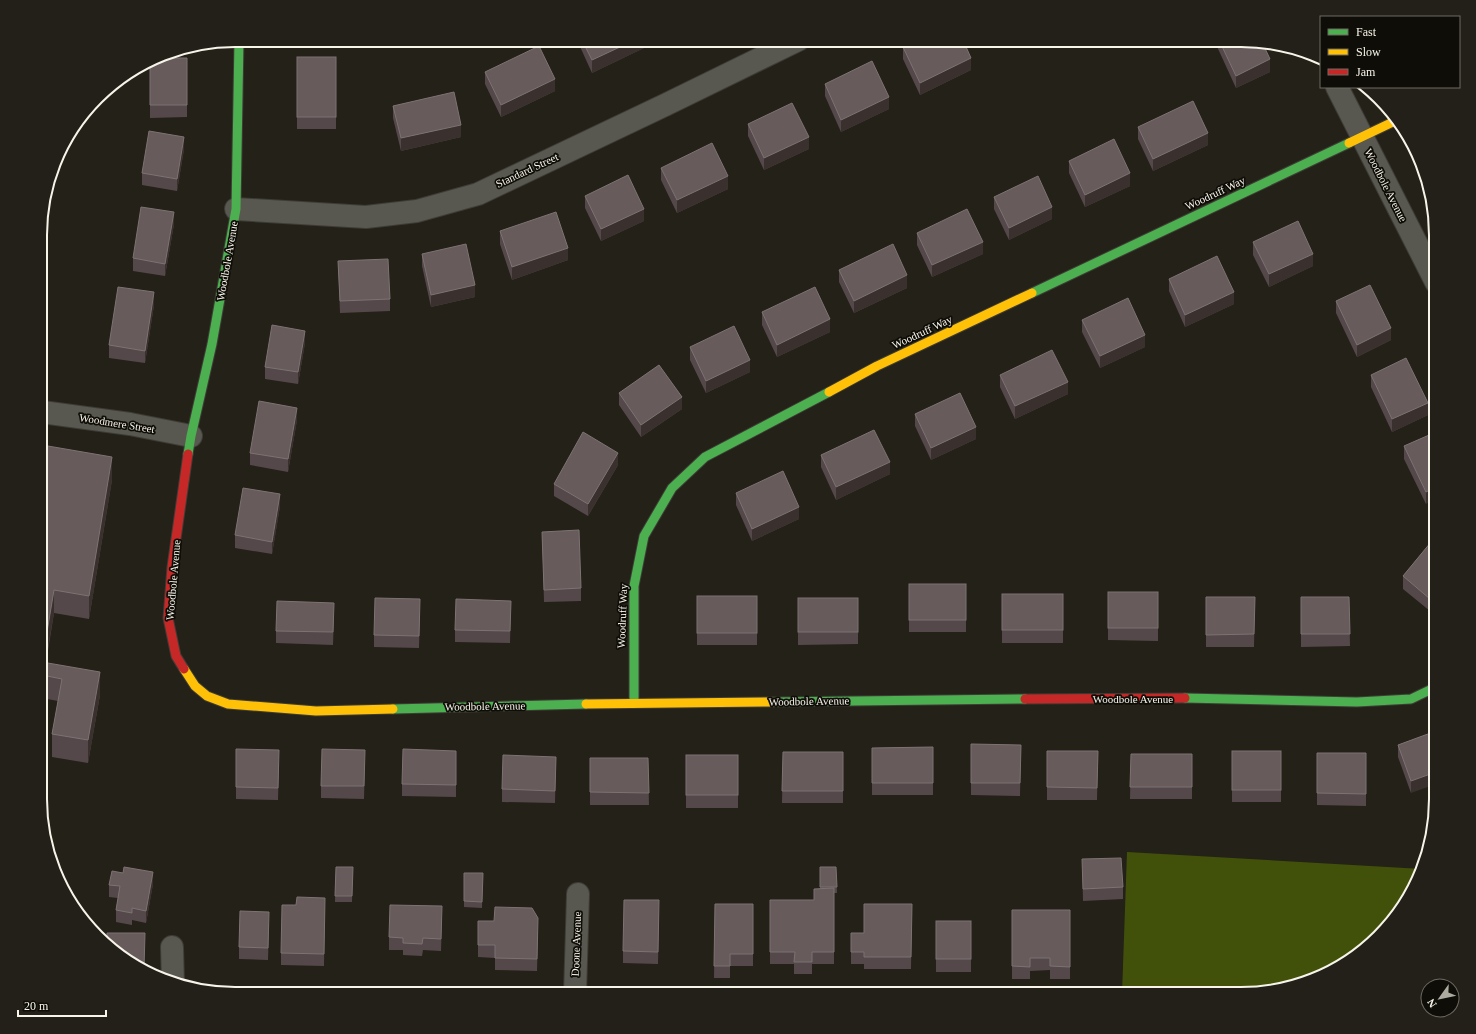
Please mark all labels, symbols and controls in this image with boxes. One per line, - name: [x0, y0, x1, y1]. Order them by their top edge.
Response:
- legend: [1320, 16, 1460, 88]
- text: Fast: [1356, 25, 1377, 39]
- text: Slow: [1356, 45, 1381, 59]
- text: Jam: [1356, 65, 1376, 79]
- street label: Woodbole Avenue: [1362, 146, 1410, 224]
- street label: Standard Street: [494, 150, 560, 190]
- street label: Woodruff Way: [1183, 174, 1247, 212]
- street label: Woodbole Avenue: [214, 220, 240, 302]
- street label: Woodruff Way: [890, 313, 954, 351]
- street label: Woodmere Street: [78, 411, 156, 435]
- street label: Woodbole Avenue: [164, 539, 182, 621]
- street label: Woodruff Way: [615, 583, 629, 649]
- street label: Woodbole Avenue: [1093, 693, 1173, 705]
- street label: Woodbole Avenue: [769, 694, 849, 708]
- street label: Woodbole Avenue: [445, 699, 525, 713]
- street label: Doone Avenue: [569, 911, 583, 977]
- north arrow: [1420, 978, 1460, 1018]
- scale bar: [18, 992, 106, 1018]
- text: N: [1424, 997, 1439, 1010]
- text: 20 m: [24, 999, 49, 1013]

